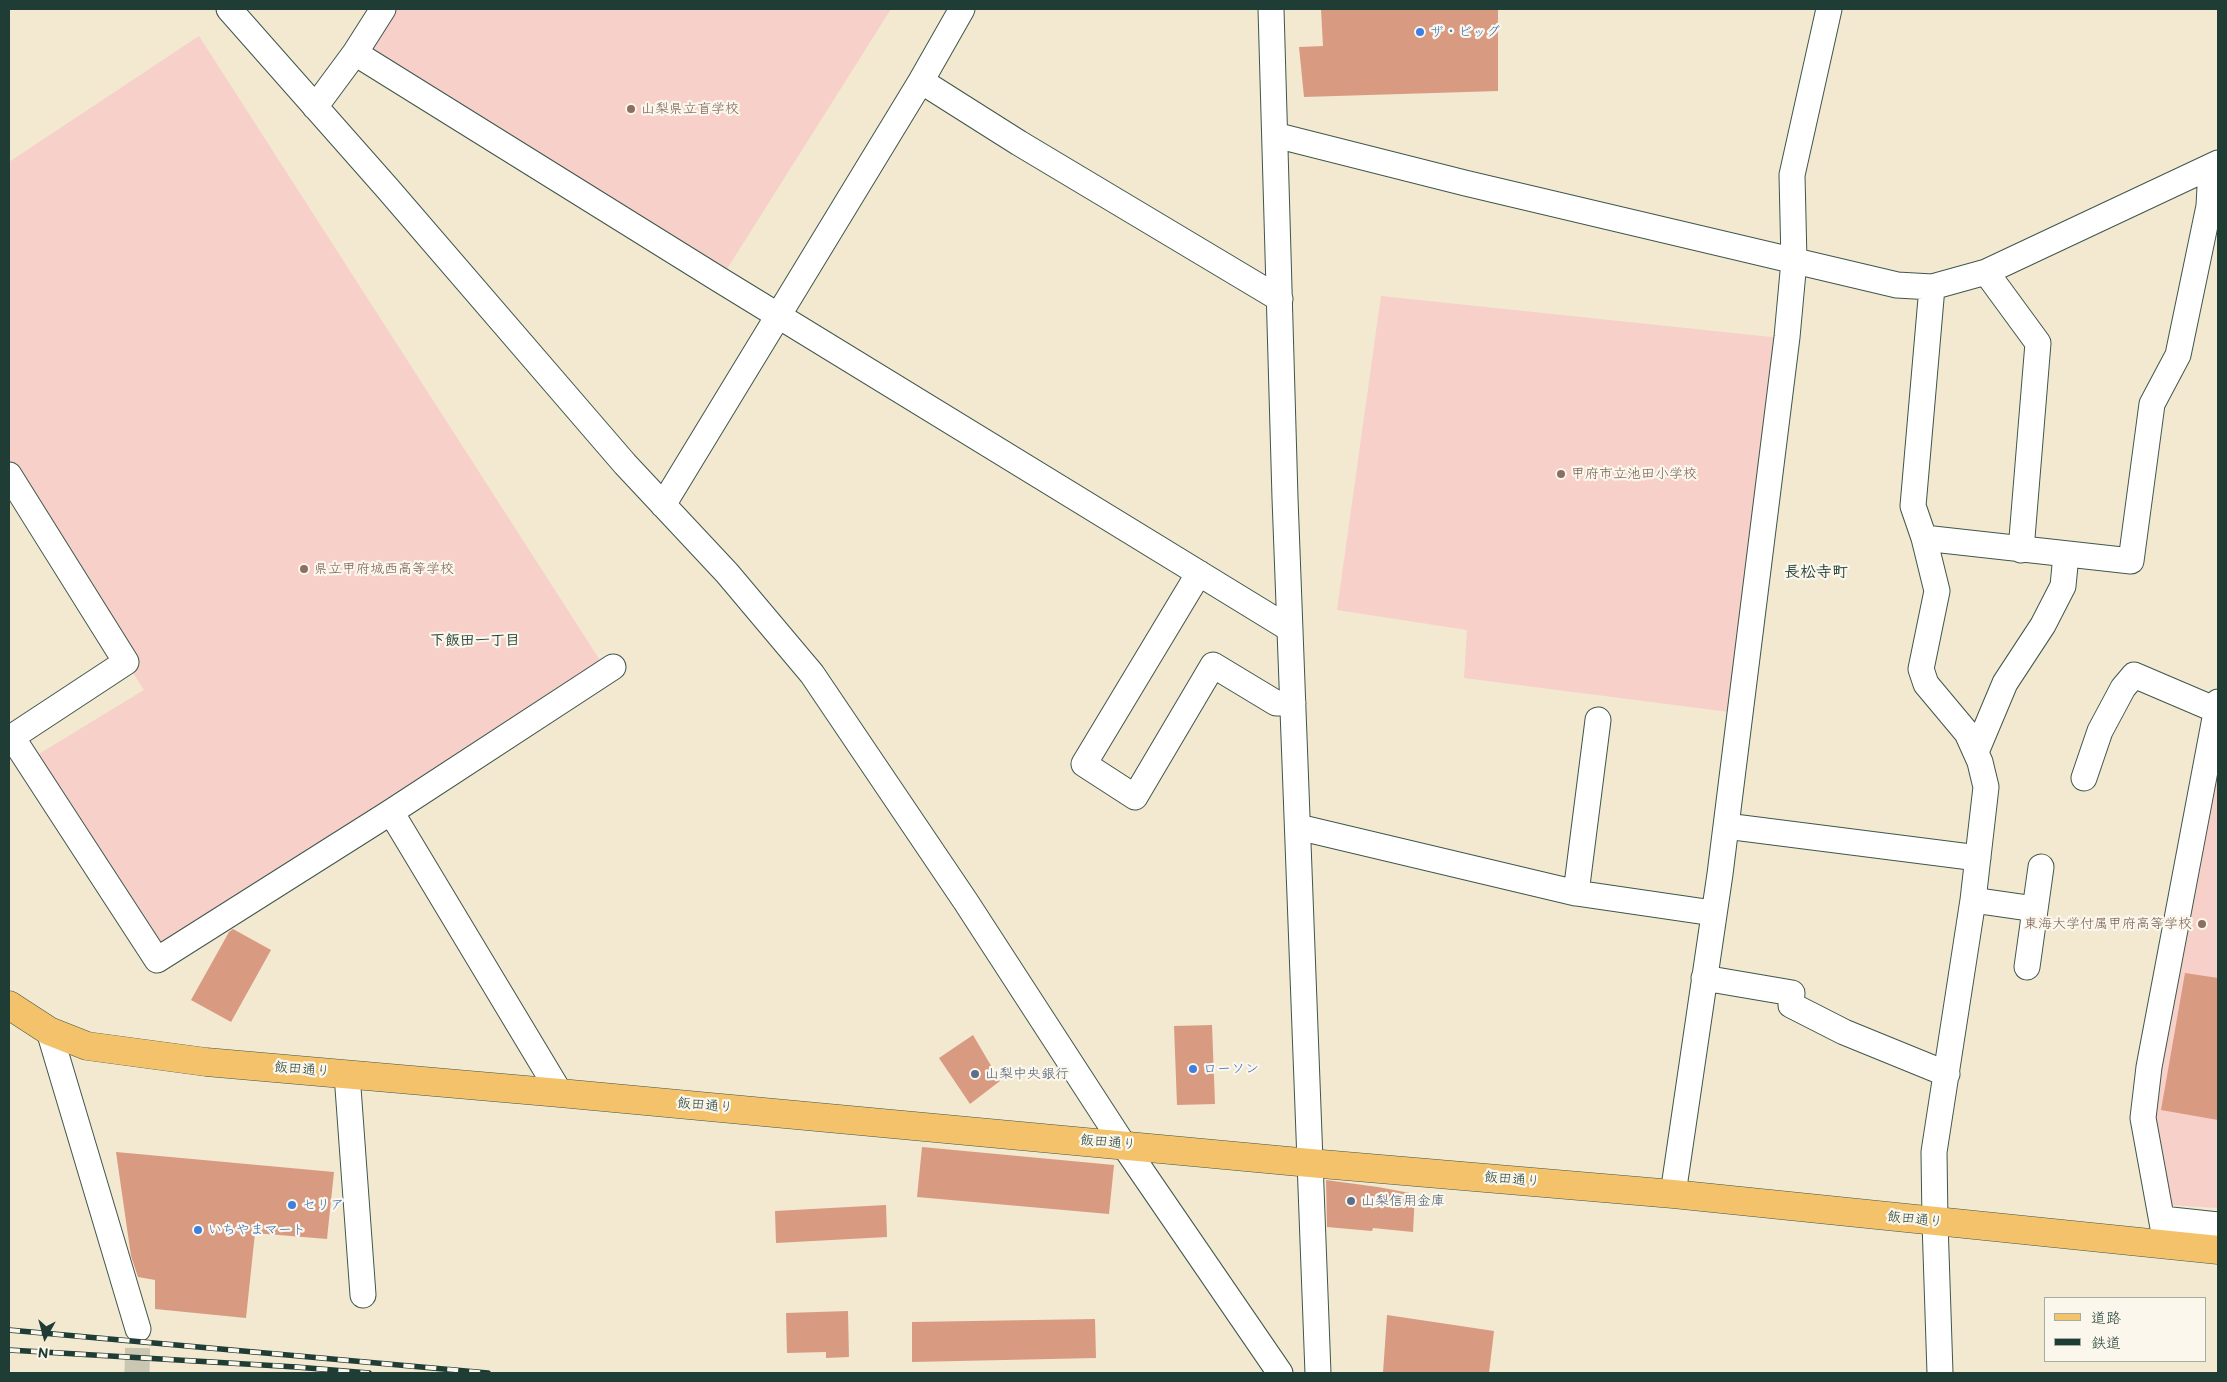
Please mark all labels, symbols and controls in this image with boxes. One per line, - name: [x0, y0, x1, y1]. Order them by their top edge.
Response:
- place label: ザ・ビッグ: [1430, 24, 1500, 40]
- marker: ザ・ビッグ: [1414, 26, 1426, 38]
- place label: 山梨県立盲学校: [641, 101, 739, 117]
- marker: 山梨県立盲学校: [625, 103, 637, 115]
- place label: 甲府市立池田小学校: [1571, 466, 1697, 482]
- marker: 甲府市立池田小学校: [1555, 468, 1567, 480]
- place label: 県立甲府城西高等学校: [314, 561, 454, 577]
- marker: 県立甲府城西高等学校: [298, 563, 310, 575]
- district label: 長松寺町: [1784, 563, 1848, 583]
- district label: 下飯田一丁目: [430, 632, 520, 650]
- place label: 東海大学付属甲府高等学校: [2024, 916, 2192, 932]
- marker: 東海大学付属甲府高等学校: [2196, 918, 2208, 930]
- street label: 飯田通り: [273, 1059, 331, 1081]
- place label: ローソン: [1203, 1061, 1259, 1077]
- marker: ローソン: [1187, 1063, 1199, 1075]
- place label: 山梨中央銀行: [985, 1066, 1069, 1082]
- marker: 山梨中央銀行: [969, 1068, 981, 1080]
- street label: 飯田通り: [676, 1095, 734, 1117]
- street label: 飯田通り: [1079, 1132, 1137, 1154]
- street label: 飯田通り: [1483, 1169, 1541, 1191]
- place label: 山梨信用金庫: [1361, 1193, 1445, 1209]
- marker: 山梨信用金庫: [1345, 1195, 1357, 1207]
- place label: セリア: [302, 1197, 344, 1213]
- marker: セリア: [286, 1199, 298, 1211]
- street label: 飯田通り: [1886, 1209, 1944, 1231]
- place label: いちやまマート: [208, 1222, 306, 1238]
- marker: いちやまマート: [192, 1224, 204, 1236]
- legend: [2044, 1297, 2207, 1362]
- text: 道路: [2091, 1309, 2121, 1328]
- north arrow: [20, 1312, 70, 1362]
- text: 鉄道: [2091, 1334, 2121, 1353]
- text: N: [37, 1343, 49, 1361]

